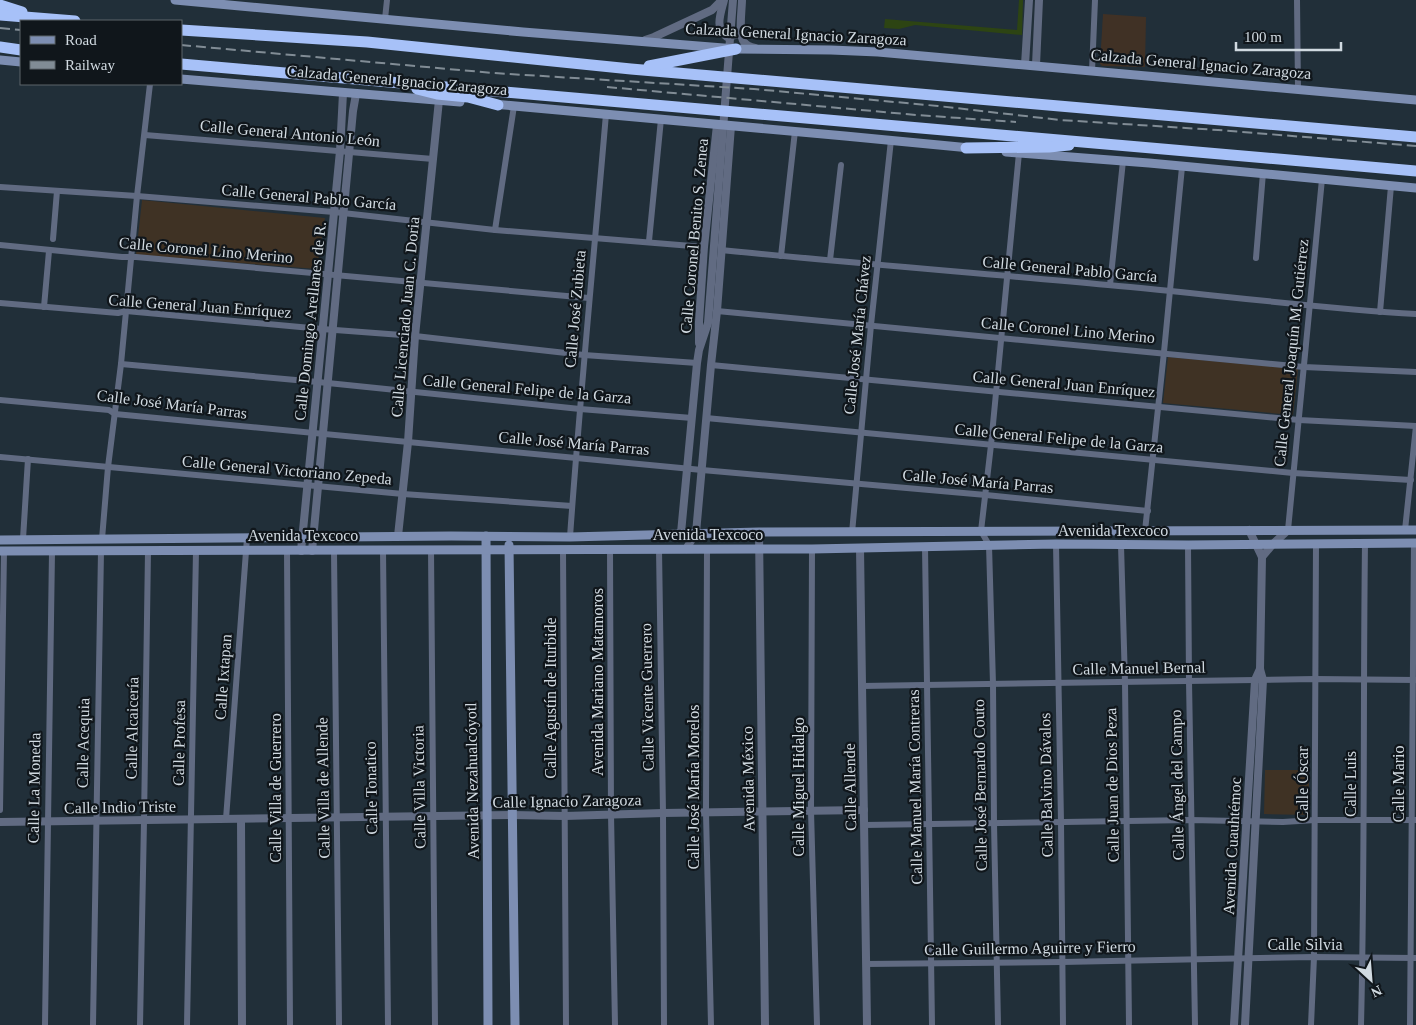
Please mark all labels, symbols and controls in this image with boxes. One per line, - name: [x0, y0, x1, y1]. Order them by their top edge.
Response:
- legend: [20, 20, 182, 85]
- street label: Calzada General Ignacio Zaragoza: [685, 20, 907, 49]
- scale bar: [1236, 20, 1341, 52]
- text: 100 m: [1244, 29, 1282, 45]
- text: Road: [65, 32, 97, 48]
- street label: Calzada General Ignacio Zaragoza: [1090, 46, 1312, 83]
- text: Railway: [65, 57, 115, 73]
- street label: Calzada General Ignacio Zaragoza: [286, 62, 508, 99]
- street label: Calle General Antonio León: [199, 117, 381, 149]
- street label: Calle Coronel Benito S. Zenea: [677, 138, 711, 334]
- street label: Calle General Pablo García: [221, 181, 397, 213]
- street label: Calle Licenciado Juan C. Doria: [388, 216, 422, 418]
- street label: Calle Domingo Arellanes de R.: [291, 220, 330, 422]
- street label: Calle Coronel Lino Merino: [118, 234, 294, 266]
- street label: Calle General Joaquín M. Gutiérrez: [1271, 238, 1312, 468]
- street label: Calle José Zubieta: [561, 249, 589, 369]
- street label: Calle General Pablo García: [982, 253, 1158, 285]
- street label: Calle José María Chávez: [840, 255, 874, 415]
- street label: Calle General Juan Enríquez: [108, 291, 292, 322]
- street label: Calle Coronel Lino Merino: [980, 314, 1156, 346]
- street label: Calle General Juan Enríquez: [972, 368, 1156, 401]
- street label: Calle General Felipe de la Garza: [422, 371, 632, 408]
- street label: Calle José María Parras: [96, 386, 248, 422]
- street label: Calle General Felipe de la Garza: [954, 420, 1164, 457]
- street label: Calle José María Parras: [498, 428, 650, 458]
- street label: Calle General Victoriano Zepeda: [181, 452, 393, 489]
- street label: Calle José María Parras: [902, 466, 1054, 496]
- street label: Avenida Texcoco: [1058, 522, 1168, 539]
- street label: Avenida Texcoco: [653, 526, 763, 543]
- street label: Avenida Texcoco: [248, 527, 358, 544]
- street label: Avenida Mariano Matamoros: [589, 588, 606, 776]
- street label: Calle Agustín de Iturbide: [542, 617, 560, 779]
- street label: Calle Vicente Guerrero: [637, 623, 657, 771]
- street label: Calle Ixtapan: [212, 634, 235, 720]
- street label: Calle Manuel Bernal: [1072, 658, 1206, 678]
- street label: Calle Alcaicería: [123, 677, 141, 779]
- street label: Calle Manuel María Contreras: [905, 689, 925, 885]
- street label: Calle Acequia: [74, 698, 93, 788]
- street label: Calle José Bernardo Couto: [970, 699, 990, 871]
- street label: Calle Profesa: [170, 700, 188, 786]
- street label: Avenida Nezahualcóyotl: [462, 702, 483, 860]
- street label: Calle José María Morelos: [685, 705, 702, 869]
- street label: Calle Juan de Dios Peza: [1102, 708, 1122, 862]
- street label: Calle Ángel del Campo: [1166, 710, 1188, 860]
- street label: Calle Balvino Dávalos: [1036, 712, 1056, 858]
- street label: Calle Villa de Guerrero: [267, 713, 284, 863]
- street label: Calle Villa de Allende: [313, 717, 333, 859]
- street label: Calle Miguel Hidalgo: [790, 717, 808, 857]
- street label: Calle Villa Victoria: [409, 725, 429, 849]
- street label: Avenida México: [739, 726, 757, 832]
- street label: Calle La Moneda: [25, 732, 43, 844]
- street label: Calle Tonatico: [362, 741, 380, 835]
- street label: Calle Allende: [841, 743, 859, 831]
- street label: Calle Óscar: [1293, 746, 1311, 822]
- street label: Calle Mario: [1390, 746, 1407, 822]
- street label: Calle Luis: [1342, 751, 1359, 817]
- street label: Avenida Cuauhtémoc: [1220, 777, 1244, 915]
- street label: Calle Ignacio Zaragoza: [492, 791, 642, 812]
- street label: Calle Indio Triste: [64, 798, 176, 816]
- street label: Calle Silvia: [1267, 936, 1343, 953]
- street label: Calle Guillermo Aguirre y Fierro: [924, 938, 1136, 959]
- north arrow: [1346, 955, 1396, 1005]
- text: N: [1369, 982, 1384, 1000]

